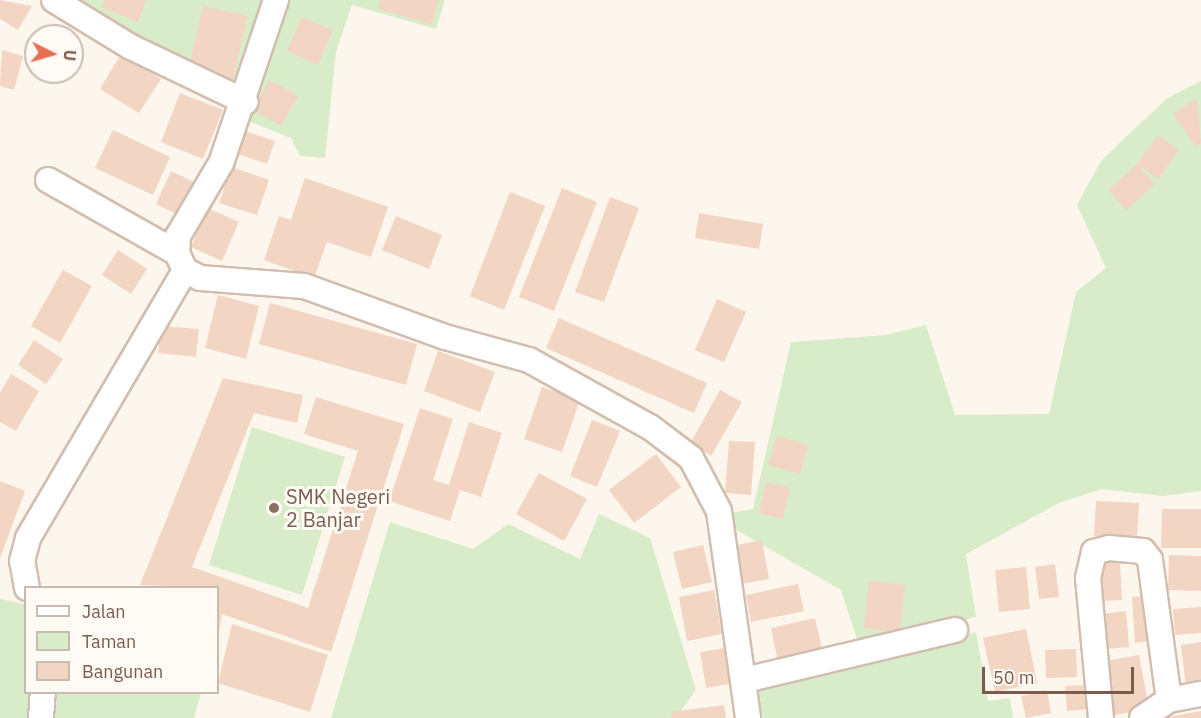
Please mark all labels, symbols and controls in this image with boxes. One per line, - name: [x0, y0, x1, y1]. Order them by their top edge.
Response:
- north arrow: [24, 24, 84, 84]
- text: U: [59, 49, 80, 62]
- place label: SMK Negeri 2 Banjar: [286, 484, 390, 531]
- marker: SMK Negeri 2 Banjar: [267, 501, 281, 515]
- legend: [24, 586, 219, 694]
- text: Jalan: [82, 600, 126, 623]
- text: Taman: [82, 630, 136, 653]
- scale bar: [985, 655, 1136, 693]
- text: Bangunan: [82, 660, 163, 683]
- text: 50 m: [993, 666, 1035, 689]

